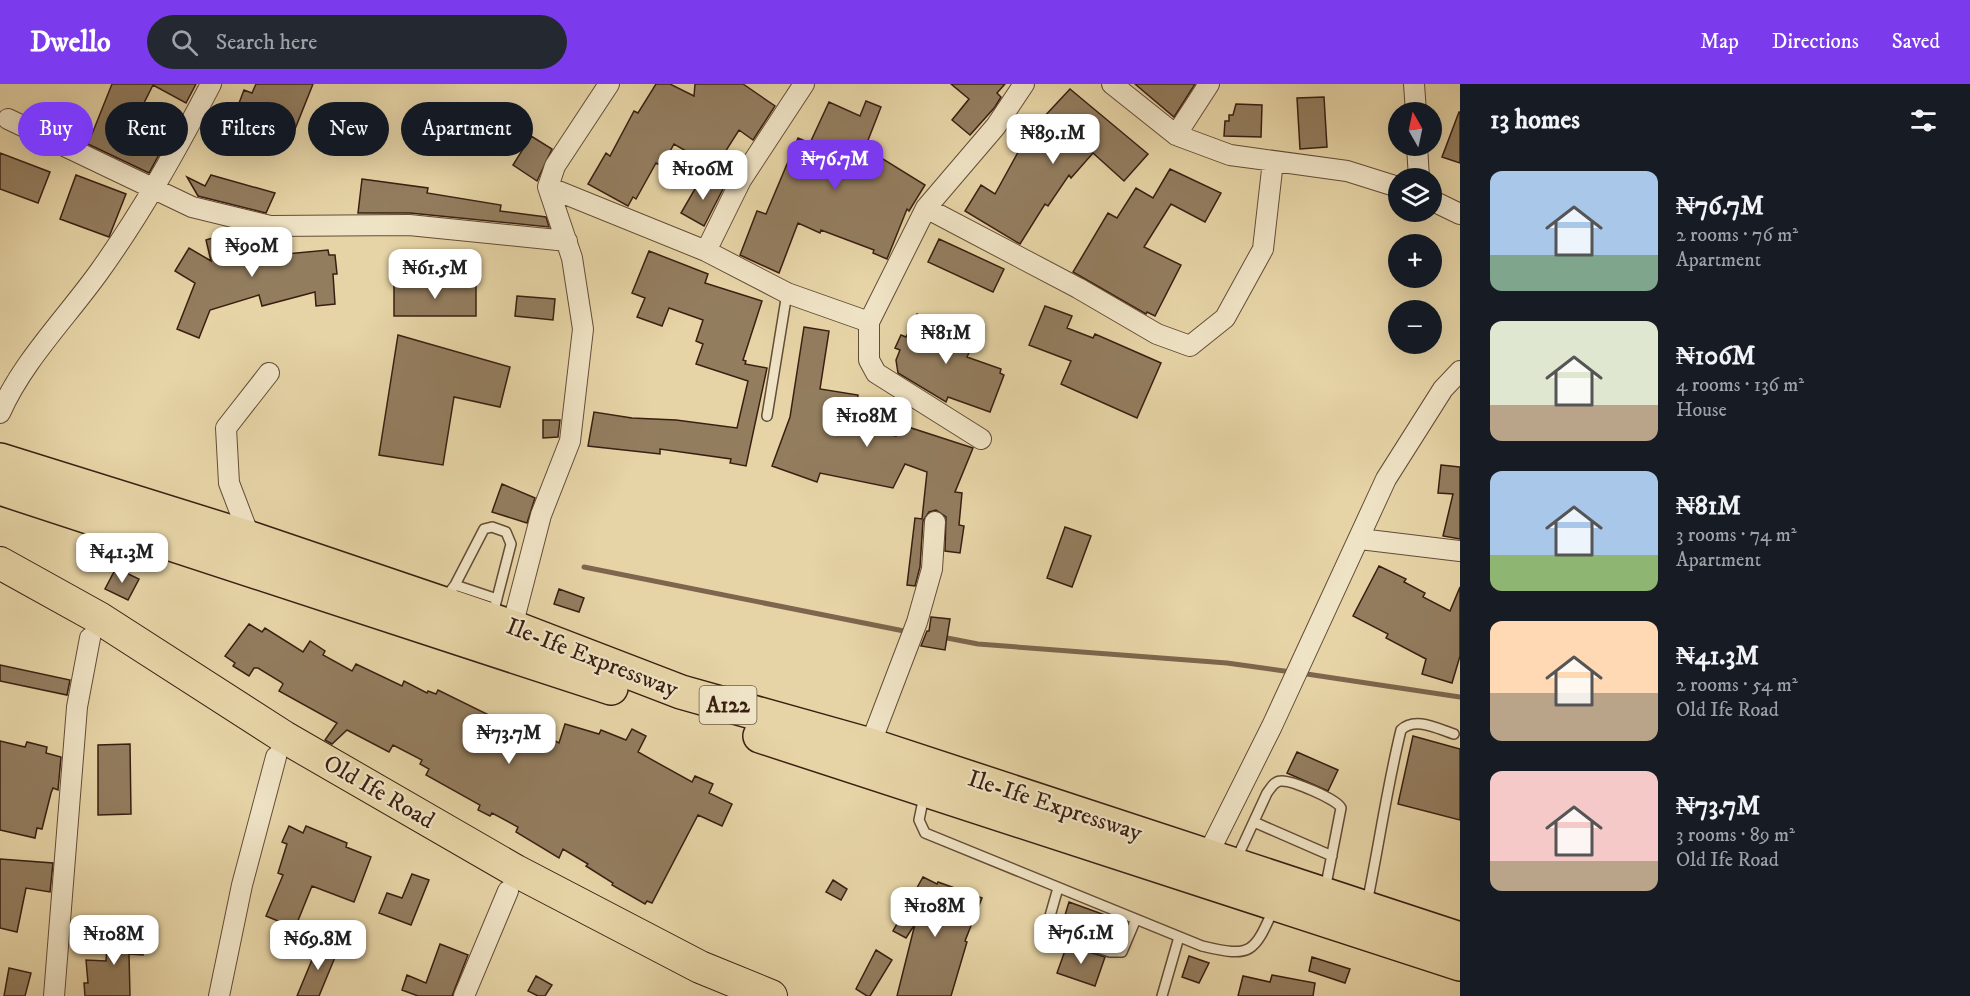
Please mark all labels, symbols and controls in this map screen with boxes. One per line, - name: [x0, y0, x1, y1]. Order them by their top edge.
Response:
- search box: [147, 15, 567, 69]
- text: Dwello: [30, 25, 111, 60]
- icon: search: [168, 26, 201, 59]
- text: Search here: [216, 29, 317, 56]
- text: Map: [1700, 29, 1739, 55]
- text: Directions: [1772, 29, 1859, 55]
- text: Saved: [1892, 29, 1940, 55]
- chip: Buy: [18, 102, 93, 156]
- chip: Rent: [105, 102, 188, 156]
- chip: Filters: [200, 102, 296, 156]
- chip: New: [308, 102, 389, 156]
- chip: Apartment: [401, 102, 533, 156]
- north arrow: [1388, 102, 1442, 156]
- map controls: [1388, 102, 1442, 354]
- text: 13 homes: [1490, 104, 1580, 137]
- icon: filters: [1907, 104, 1940, 137]
- pin: ₦89.1M: [1004, 114, 1102, 165]
- text: ₦89.1M: [1021, 121, 1085, 146]
- pin: ₦76.7M: [786, 140, 884, 191]
- text: ₦76.7M: [801, 147, 869, 172]
- pin: ₦106M: [661, 150, 745, 201]
- text: ₦106M: [672, 157, 734, 182]
- button: layers: [1388, 168, 1442, 222]
- text: ₦76.7M: [1676, 190, 1764, 223]
- icon: home: [1538, 195, 1610, 267]
- text: 2 rooms · 76 m²: [1676, 223, 1798, 248]
- pin: ₦90M: [216, 227, 288, 278]
- text: ₦90M: [225, 234, 279, 259]
- button: +: [1388, 234, 1442, 288]
- text: Apartment: [1676, 248, 1761, 273]
- pin: ₦61.5M: [386, 249, 484, 300]
- text: ₦61.5M: [403, 256, 467, 281]
- button: −: [1388, 300, 1442, 354]
- pin: ₦81M: [910, 314, 982, 365]
- text: ₦81M: [921, 321, 971, 346]
- text: ₦106M: [1676, 340, 1756, 373]
- icon: home: [1538, 345, 1610, 417]
- text: 4 rooms · 136 m²: [1676, 373, 1804, 398]
- pin: ₦108M: [825, 397, 909, 448]
- text: House: [1676, 398, 1727, 423]
- text: ₦108M: [837, 404, 897, 429]
- text: ₦81M: [1676, 490, 1741, 523]
- icon: home: [1538, 495, 1610, 567]
- text: 3 rooms · 74 m²: [1676, 523, 1797, 548]
- pin: ₦41.3M: [73, 533, 171, 584]
- text: ₦41.3M: [90, 540, 154, 565]
- text: Apartment: [1676, 548, 1761, 573]
- street label: Ile-Ife Expressway: [502, 611, 683, 705]
- text: ₦41.3M: [1676, 640, 1759, 673]
- icon: home: [1538, 645, 1610, 717]
- text: 2 rooms · 54 m²: [1676, 673, 1798, 698]
- road number: A122: [700, 686, 756, 724]
- text: Old Ife Road: [1676, 698, 1779, 723]
- pin: ₦73.7M: [460, 714, 558, 765]
- text: ₦73.7M: [477, 721, 541, 746]
- street label: Old Ife Road: [318, 748, 440, 836]
- street label: Ile-Ife Expressway: [964, 764, 1147, 849]
- text: ₦73.7M: [1676, 790, 1760, 823]
- icon: home: [1538, 795, 1610, 867]
- text: 3 rooms · 89 m²: [1676, 823, 1795, 848]
- text: Old Ife Road: [1676, 848, 1779, 873]
- pin: ₦108M: [893, 887, 977, 938]
- text: ₦108M: [905, 894, 965, 919]
- pin: ₦76.1M: [1032, 914, 1130, 965]
- pin: ₦108M: [72, 915, 156, 966]
- pin: ₦69.8M: [269, 920, 367, 971]
- text: ₦76.1M: [1048, 921, 1114, 946]
- text: ₦108M: [84, 922, 144, 947]
- text: ₦69.8M: [284, 927, 352, 952]

